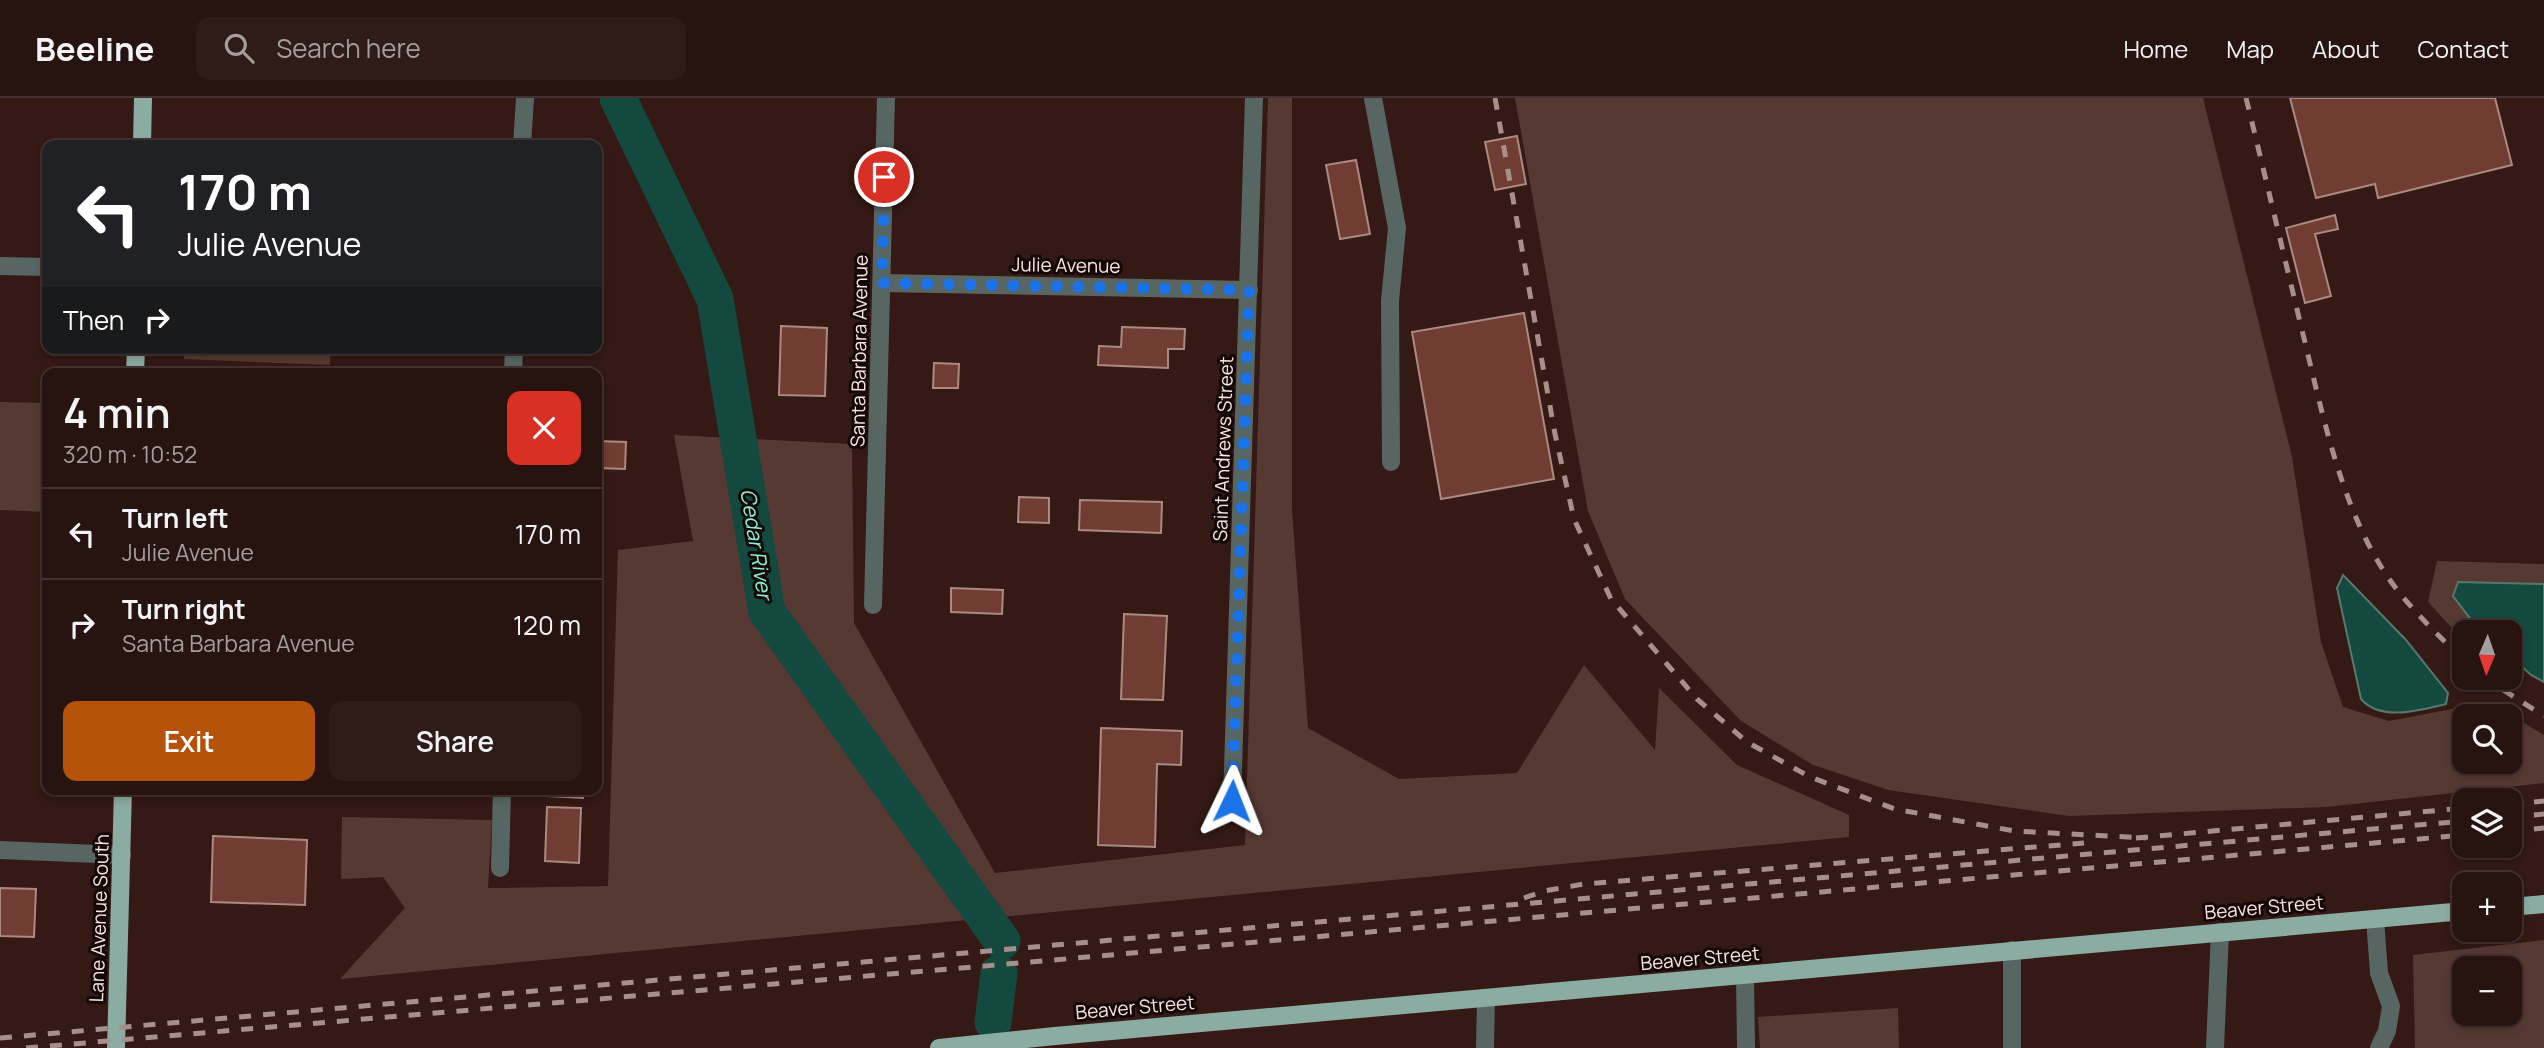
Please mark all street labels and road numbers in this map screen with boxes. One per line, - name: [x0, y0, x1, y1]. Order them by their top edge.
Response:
- street label: Julie Avenue: [1011, 251, 1121, 279]
- street label: Santa Barbara Avenue: [844, 255, 874, 447]
- street label: Saint Andrews Street: [1207, 356, 1239, 542]
- street label: Lane Avenue South: [83, 833, 115, 1003]
- street label: Beaver Street: [2203, 889, 2325, 925]
- street label: Beaver Street: [1639, 940, 1761, 976]
- street label: Beaver Street: [1074, 989, 1196, 1025]

